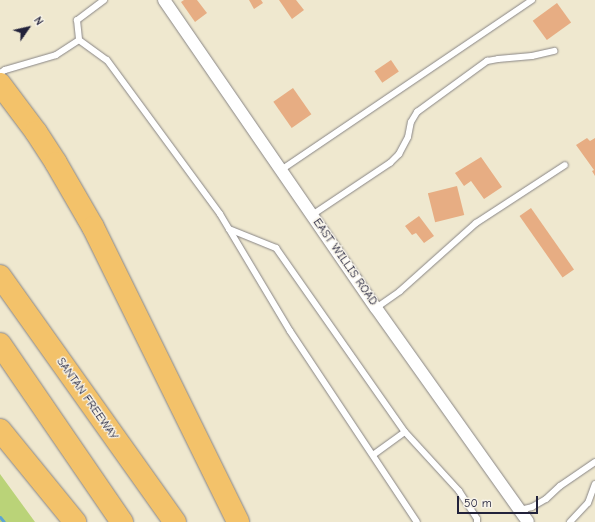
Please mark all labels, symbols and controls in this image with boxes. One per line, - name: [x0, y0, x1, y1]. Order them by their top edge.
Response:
- north arrow: [8, 8, 48, 48]
- text: N: [31, 14, 46, 28]
- street label: EAST WILLIS ROAD: [310, 216, 380, 308]
- street label: SANTAN FREEWAY: [53, 355, 121, 443]
- scale bar: [459, 488, 540, 514]
- text: 50 m: [464, 496, 492, 510]

